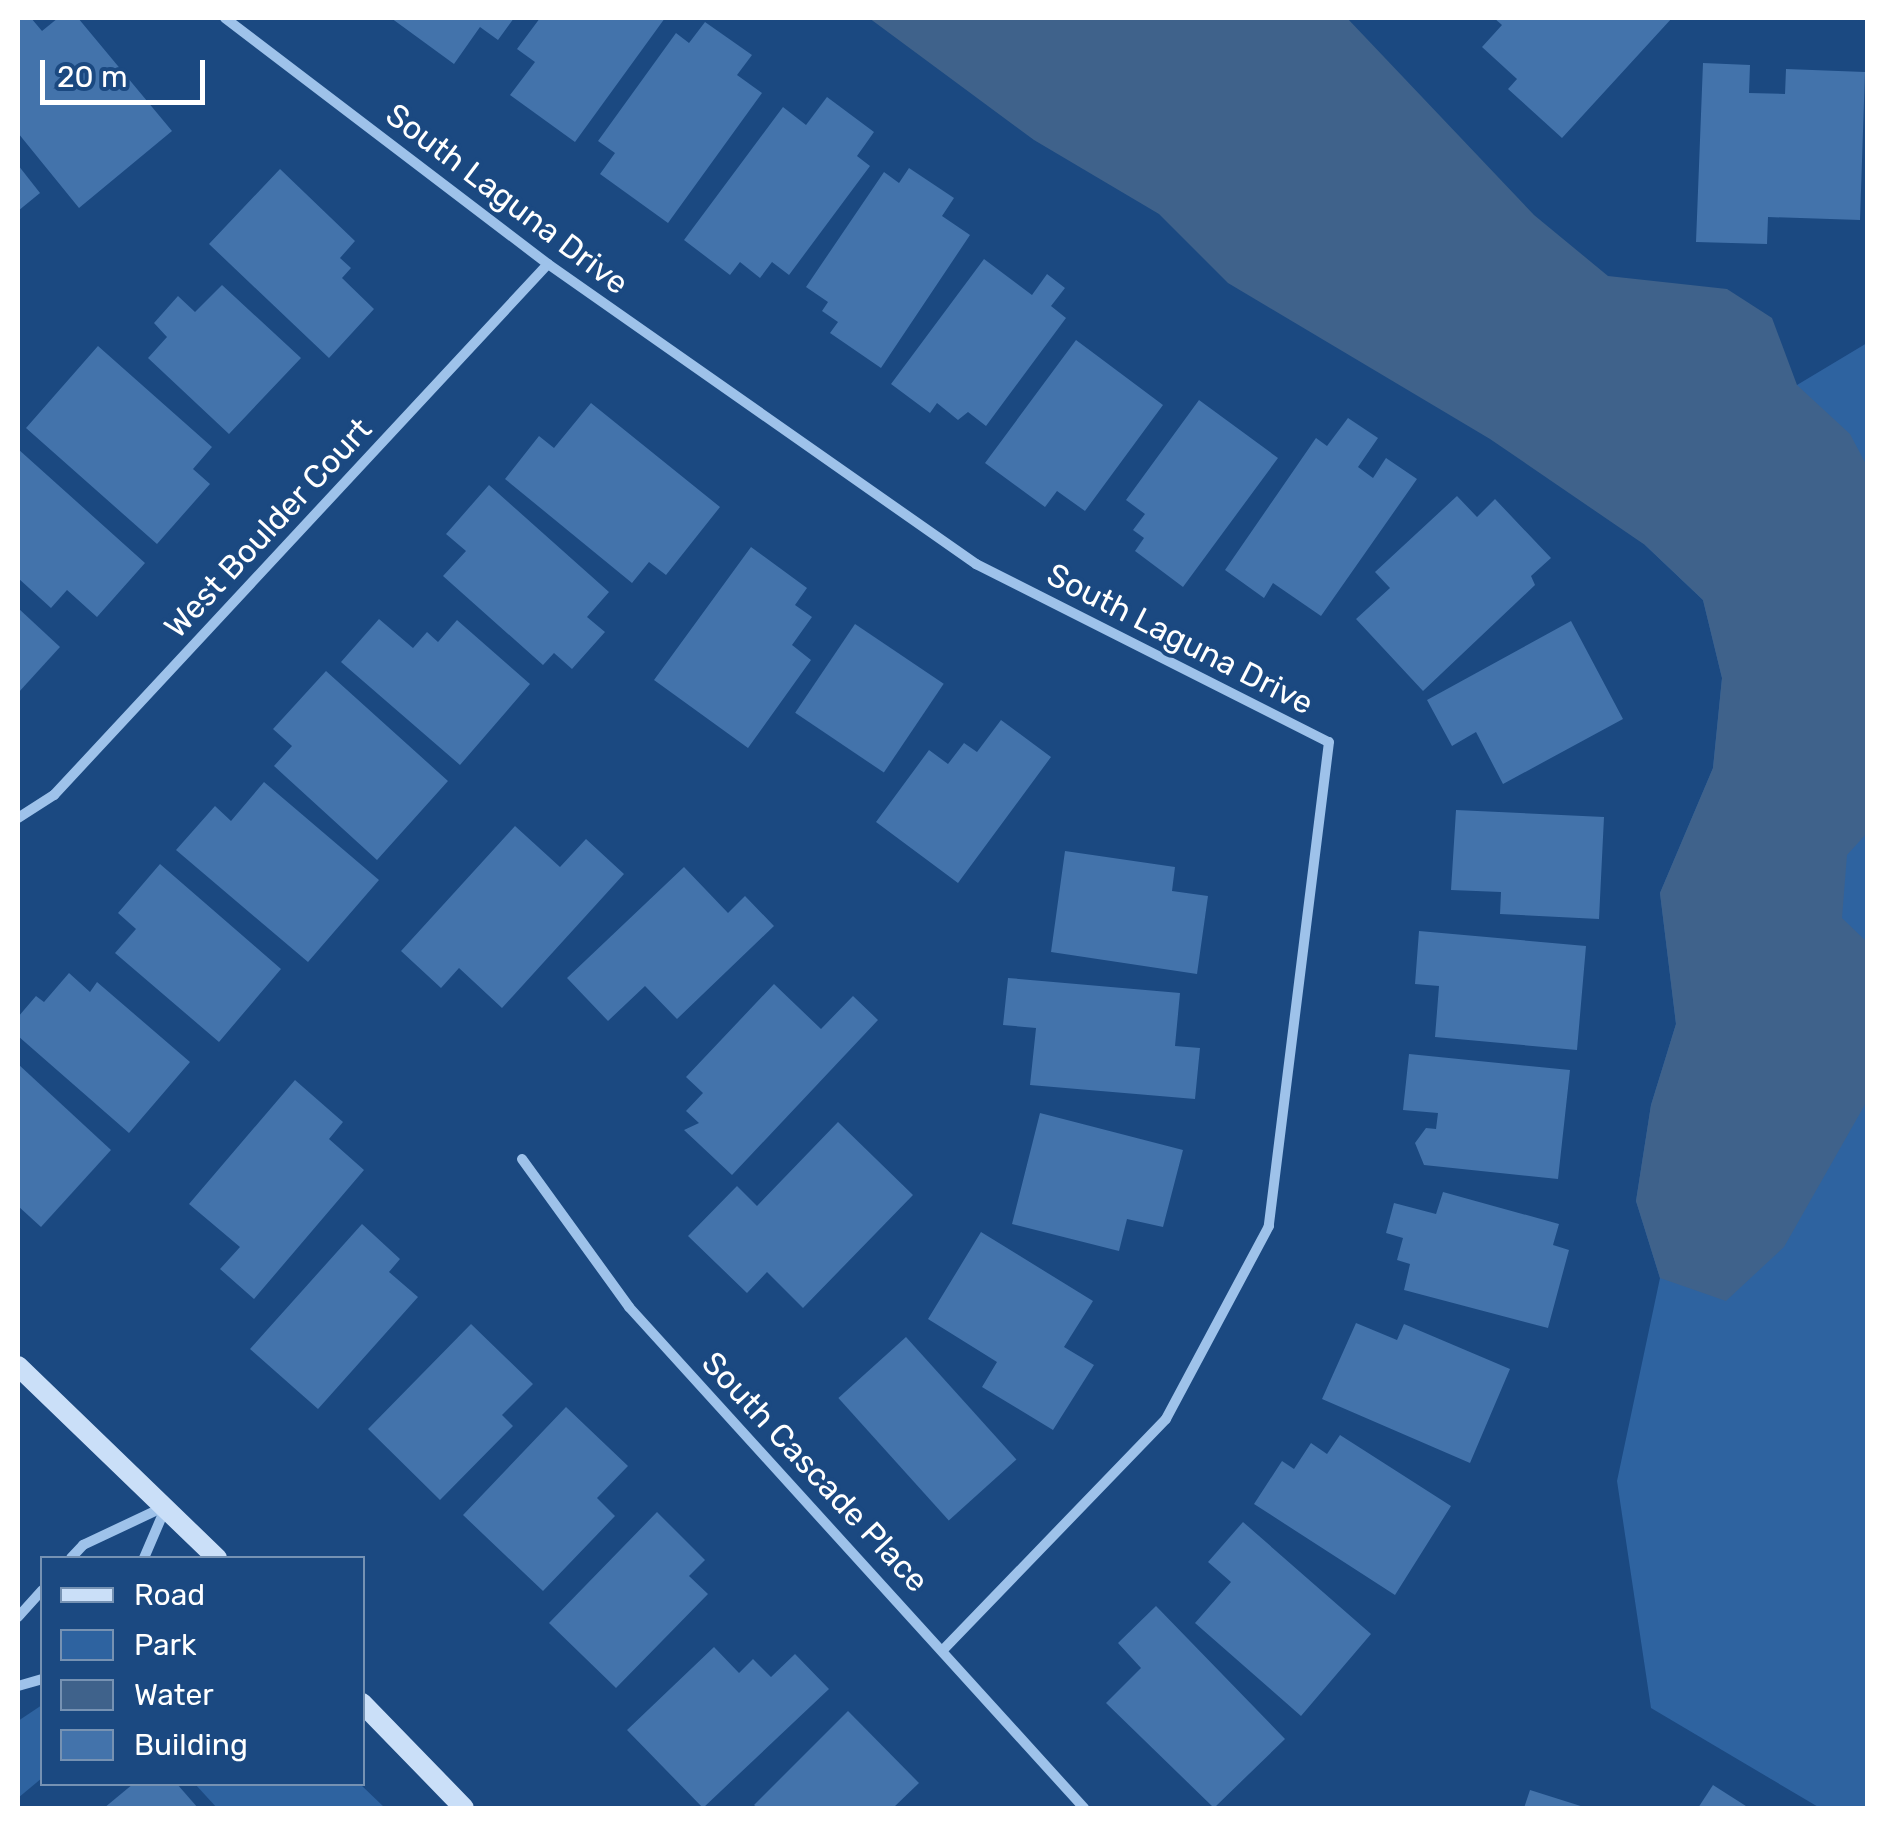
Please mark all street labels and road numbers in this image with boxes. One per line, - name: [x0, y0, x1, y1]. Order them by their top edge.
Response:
- street label: South Laguna Drive: [378, 95, 636, 303]
- street label: West Boulder Court: [156, 410, 380, 646]
- street label: South Laguna Drive: [1041, 555, 1319, 723]
- street label: South Cascade Place: [694, 1344, 936, 1600]

